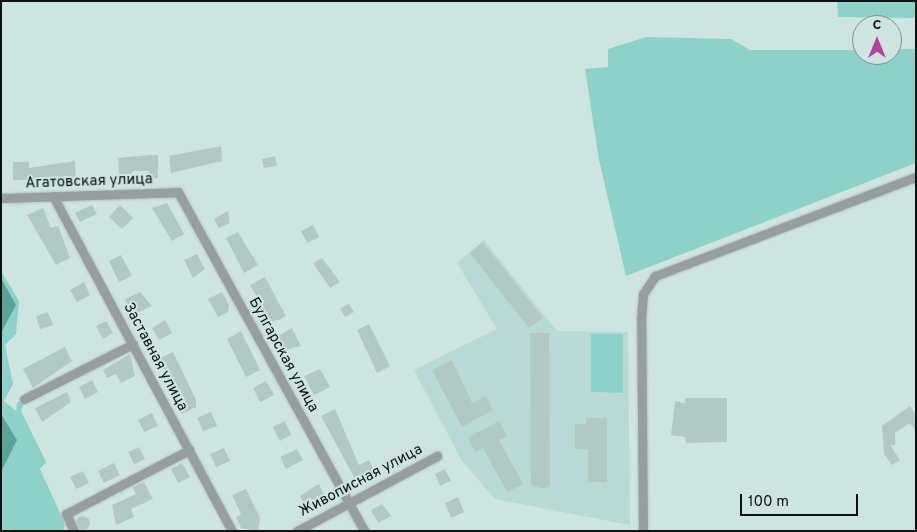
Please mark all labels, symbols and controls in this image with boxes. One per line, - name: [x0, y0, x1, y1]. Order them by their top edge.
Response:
- north arrow: [852, 15, 902, 65]
- text: С: [873, 17, 881, 34]
- street label: Агатовская улица: [25, 171, 153, 193]
- street label: Булгарская улица: [244, 294, 322, 416]
- street label: Заставная улица: [119, 300, 191, 414]
- street label: Живописная улица: [296, 441, 426, 521]
- scale bar: [742, 484, 860, 516]
- text: 100 m: [748, 493, 789, 512]

